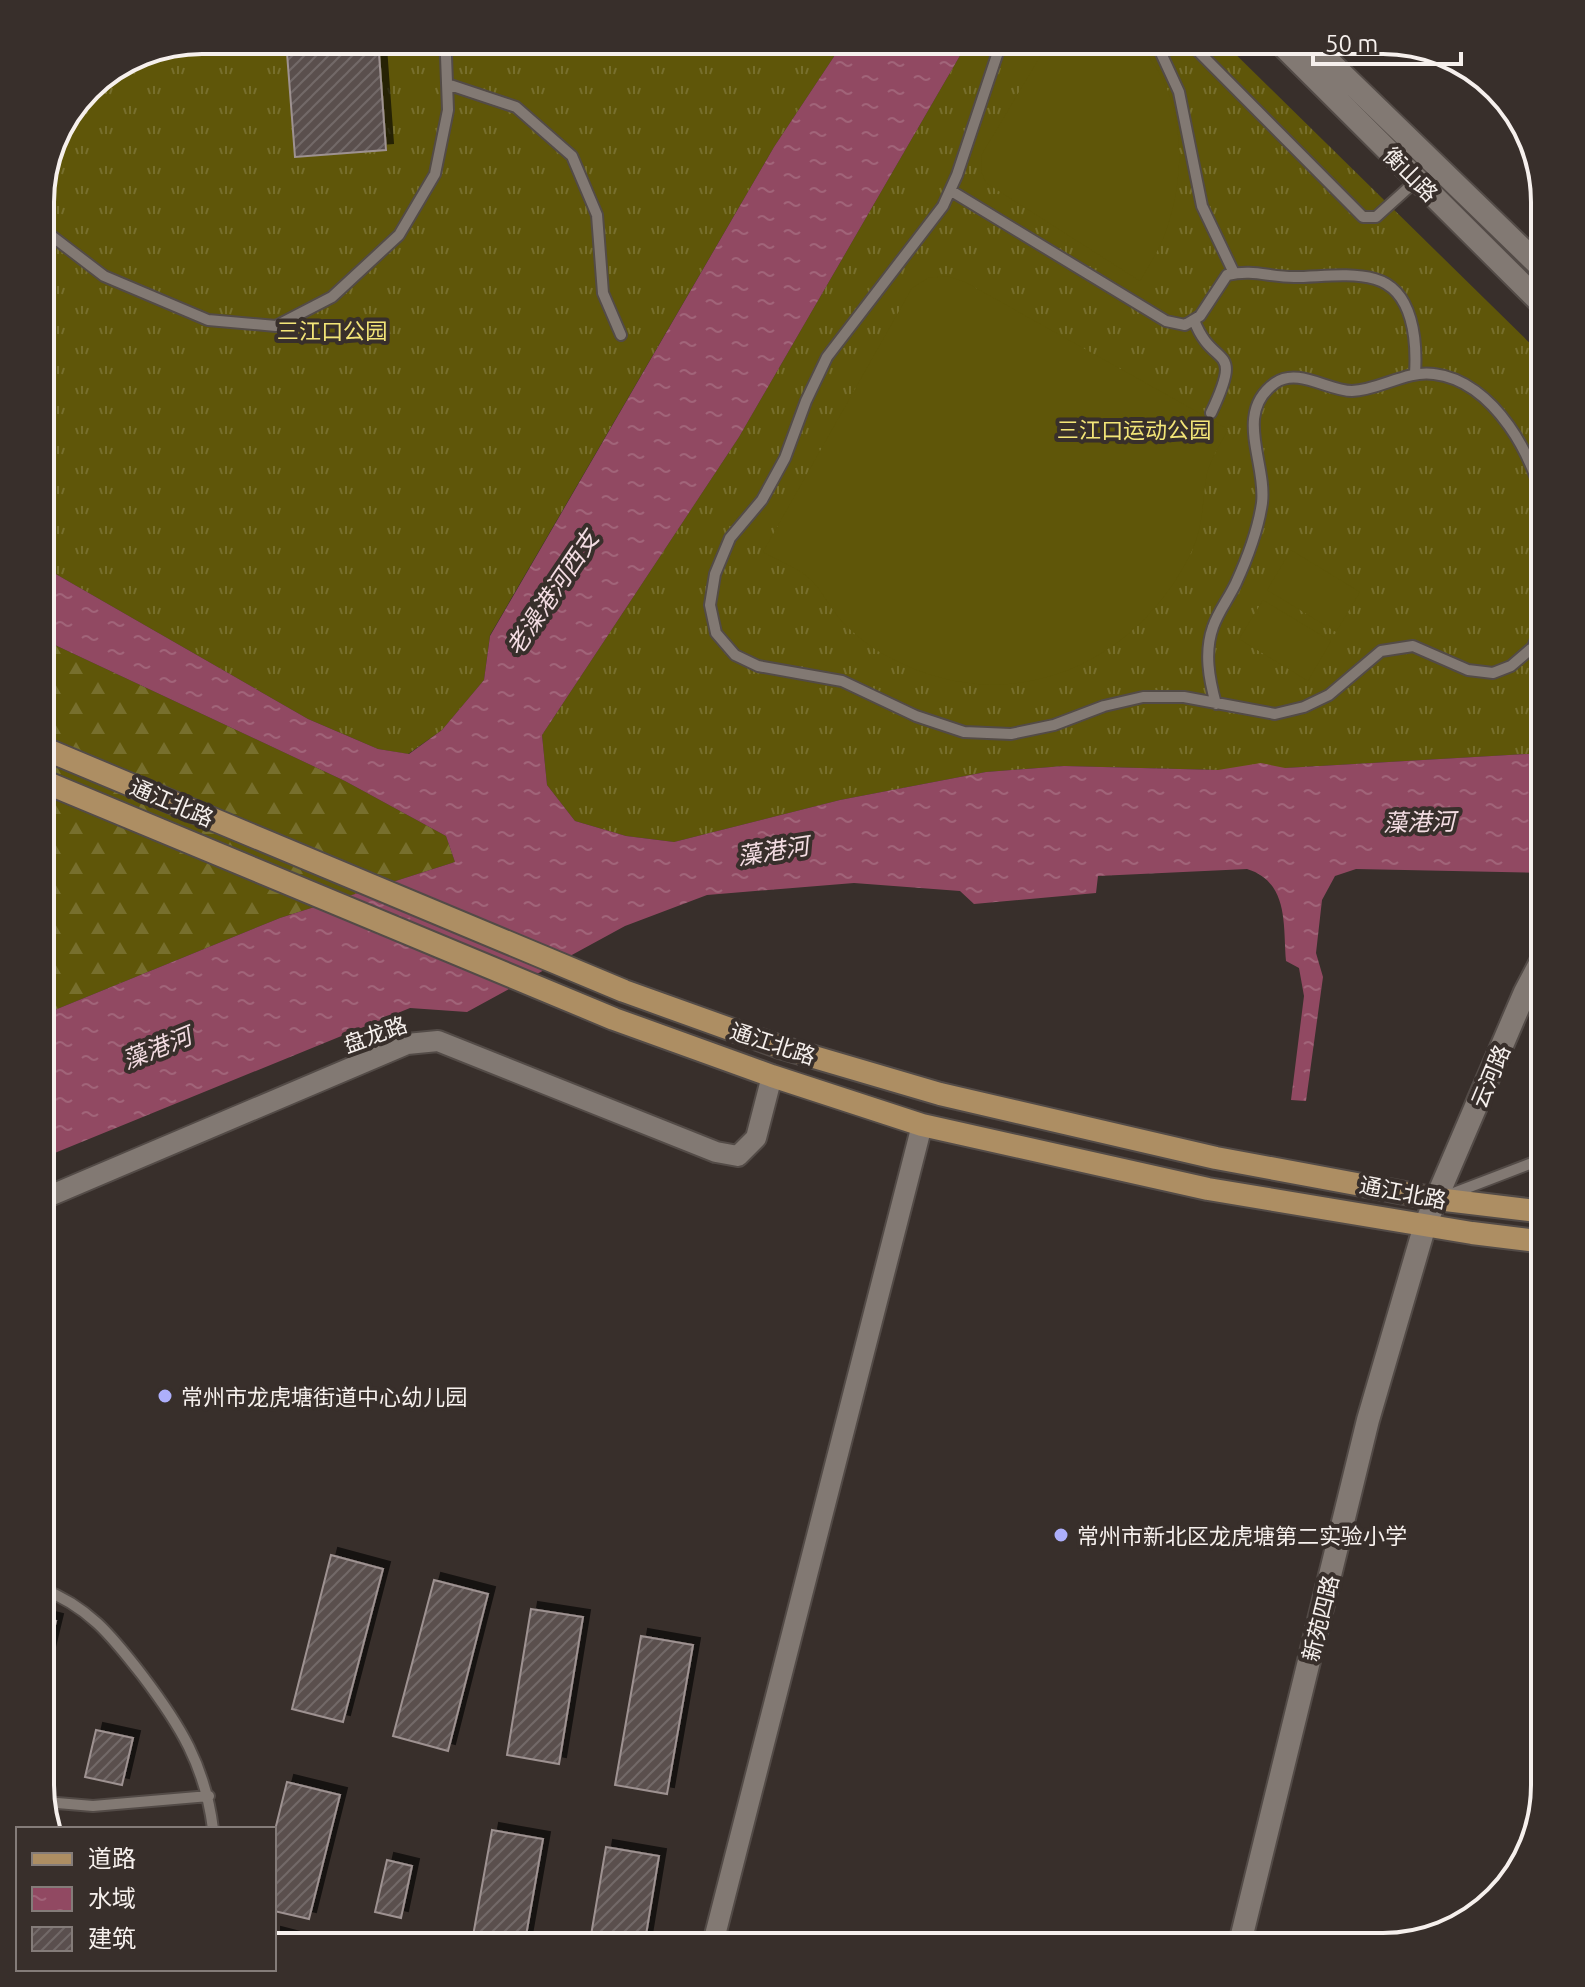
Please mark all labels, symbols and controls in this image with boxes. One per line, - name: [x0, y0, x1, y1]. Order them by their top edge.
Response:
- scale bar: [1313, 16, 1461, 66]
- text: 50 m: [1325, 30, 1378, 57]
- street label: 衡山路: [1379, 142, 1443, 206]
- park label: 三江口公园: [277, 318, 387, 343]
- park label: 三江口运动公园: [1057, 417, 1211, 442]
- water label: 老澡港河西支: [501, 523, 605, 660]
- street label: 通江北路: [127, 773, 217, 831]
- water label: 藻港河: [1383, 808, 1459, 836]
- water label: 藻港河: [735, 831, 815, 870]
- street label: 盘龙路: [340, 1011, 410, 1057]
- street label: 通江北路: [727, 1018, 819, 1068]
- water label: 藻港河: [119, 1020, 199, 1074]
- street label: 云河路: [1466, 1041, 1514, 1111]
- street label: 通江北路: [1357, 1171, 1449, 1213]
- place label: 常州市龙虎塘街道中心幼儿园: [181, 1384, 467, 1409]
- marker: 常州市龙虎塘街道中心幼儿园: [156, 1387, 174, 1405]
- place label: 常州市新北区龙虎塘第二实验小学: [1077, 1523, 1407, 1548]
- marker: 常州市新北区龙虎塘第二实验小学: [1052, 1526, 1070, 1544]
- street label: 新苑四路: [1297, 1572, 1343, 1664]
- legend: [16, 1827, 276, 1971]
- text: 道路: [88, 1845, 136, 1872]
- text: 水域: [88, 1885, 136, 1912]
- text: 建筑: [88, 1925, 136, 1952]

